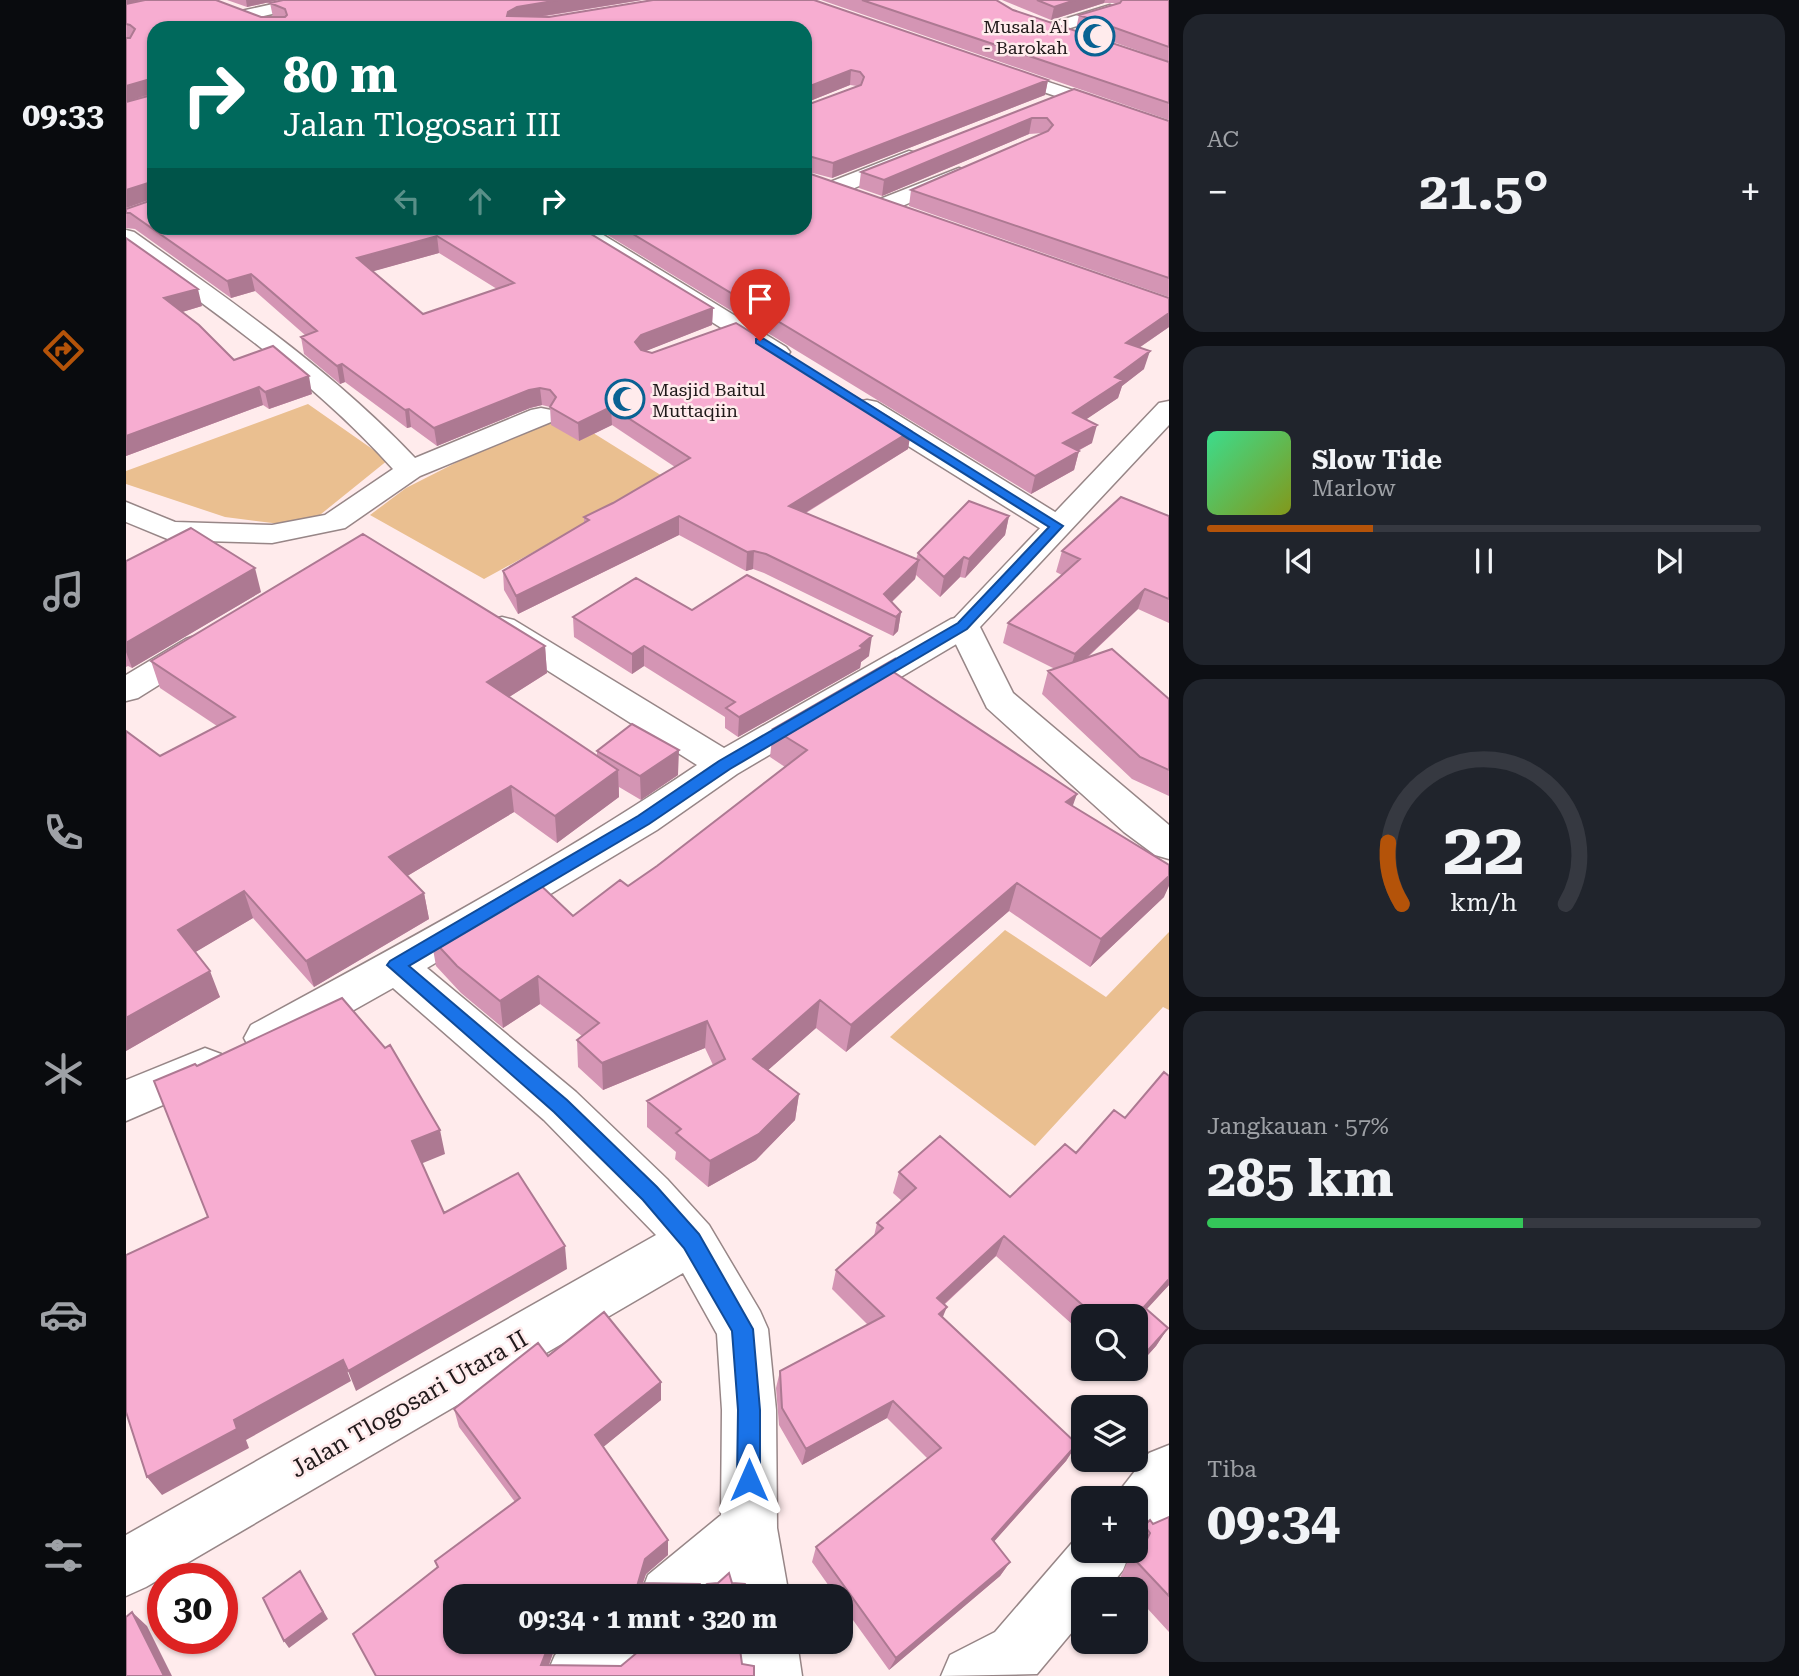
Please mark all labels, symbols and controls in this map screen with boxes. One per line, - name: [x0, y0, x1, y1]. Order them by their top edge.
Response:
- mosque icon: Musala Al - Barokah: [1074, 15, 1116, 57]
- place label: Musala Al - Barokah: [983, 16, 1068, 58]
- text: 80 m: [283, 47, 398, 104]
- icon: right: [168, 49, 259, 140]
- text: 09:33: [22, 96, 104, 134]
- text: Jalan Tlogosari III: [283, 106, 561, 144]
- text: AC: [1207, 126, 1239, 153]
- text: 21.5°: [1419, 161, 1549, 222]
- text: −: [1207, 170, 1228, 214]
- text: +: [1740, 170, 1761, 214]
- icon: left: [388, 182, 426, 220]
- icon: ahead: [461, 182, 499, 220]
- icon: right: [534, 182, 572, 220]
- pin: [730, 269, 790, 341]
- icon: arrive: [741, 280, 779, 318]
- icon: directions: [39, 326, 88, 375]
- mosque icon: Masjid Baitul Muttaqiin: [604, 378, 646, 420]
- place label: Masjid Baitul Muttaqiin: [652, 379, 766, 421]
- text: Slow Tide: [1312, 445, 1442, 475]
- text: Marlow: [1312, 475, 1395, 502]
- icon: previous: [1280, 542, 1318, 580]
- icon: pause: [1465, 542, 1503, 580]
- icon: next: [1650, 542, 1688, 580]
- icon: music: [39, 567, 88, 616]
- text: 22: [1443, 807, 1525, 892]
- icon: phone: [39, 808, 88, 857]
- text: km/h: [1451, 888, 1517, 917]
- icon: climate: [39, 1049, 88, 1098]
- text: Jangkauan · 57%: [1207, 1113, 1389, 1140]
- text: 285 km: [1207, 1148, 1394, 1209]
- icon: car: [39, 1290, 88, 1339]
- map controls: [1071, 1304, 1148, 1654]
- button: search: [1071, 1304, 1148, 1381]
- street label: Jalan Tlogosari Utara II: [285, 1325, 533, 1483]
- button: layers: [1071, 1395, 1148, 1472]
- position arrow: [712, 1443, 786, 1517]
- text: Tiba: [1207, 1456, 1257, 1483]
- button: +: [1071, 1486, 1148, 1563]
- text: 09:34: [1207, 1491, 1340, 1552]
- icon: filters: [39, 1531, 88, 1580]
- speed limit sign: 30: [147, 1563, 238, 1654]
- button: −: [1071, 1577, 1148, 1654]
- text: 09:34 · 1 mnt · 320 m: [519, 1604, 777, 1634]

